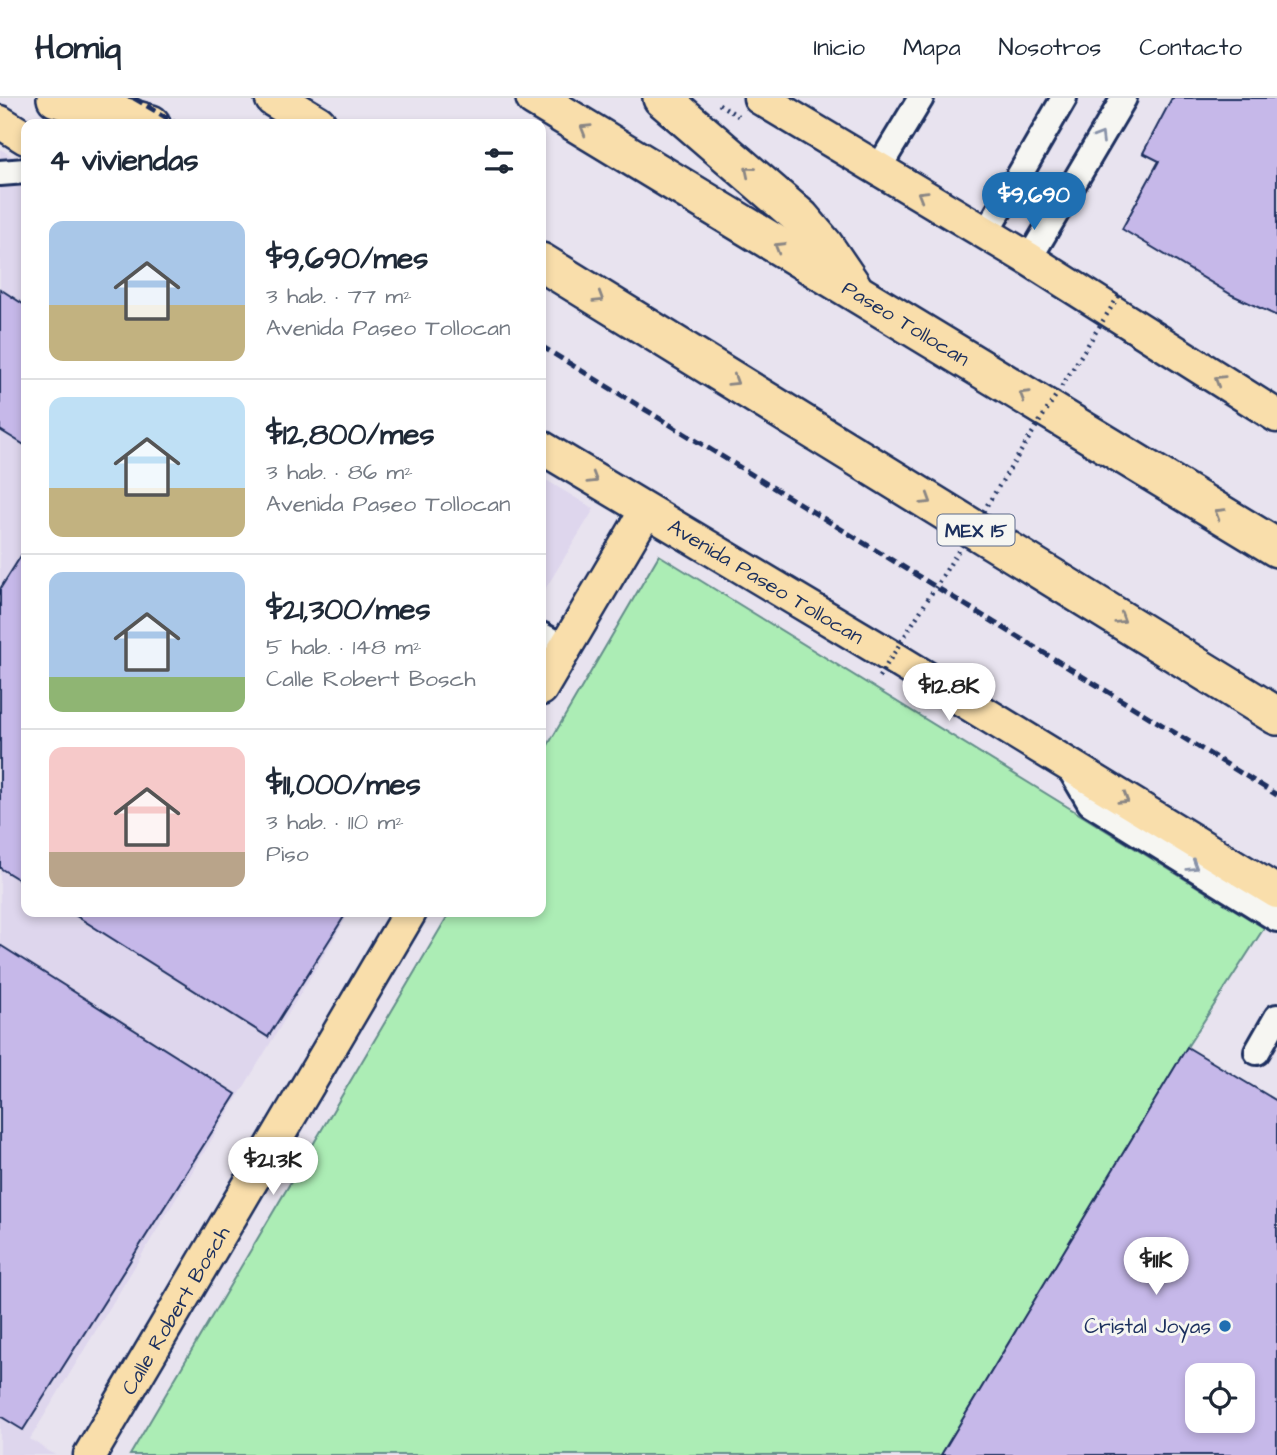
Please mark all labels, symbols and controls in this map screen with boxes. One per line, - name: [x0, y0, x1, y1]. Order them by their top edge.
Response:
- text: Homiq: [35, 25, 121, 71]
- text: Inicio: [813, 31, 865, 65]
- text: Mapa: [903, 31, 961, 65]
- text: Nosotros: [999, 31, 1101, 65]
- text: Contacto: [1139, 31, 1242, 65]
- one-way arrow: [579, 124, 592, 137]
- one-way arrow: [1092, 131, 1105, 144]
- text: 4 viviendas: [49, 140, 199, 182]
- icon: filters: [480, 142, 518, 180]
- one-way arrow: [744, 167, 757, 179]
- pin: $9,690: [977, 172, 1091, 232]
- text: $9,690: [998, 179, 1070, 211]
- one-way arrow: [916, 190, 929, 203]
- text: $9,690/mes: [266, 238, 428, 280]
- one-way arrow: [774, 242, 787, 255]
- icon: home: [105, 249, 189, 333]
- street label: Paseo Tollocan: [837, 274, 975, 373]
- text: 3 hab. · 77 m²: [266, 280, 412, 312]
- one-way arrow: [591, 289, 604, 302]
- text: Avenida Paseo Tollocan: [266, 312, 511, 344]
- one-way arrow: [726, 372, 739, 385]
- one-way arrow: [1214, 375, 1227, 388]
- one-way arrow: [1018, 391, 1031, 404]
- text: $12,800/mes: [266, 414, 435, 456]
- icon: home: [105, 425, 189, 509]
- text: 3 hab. · 86 m²: [266, 456, 413, 488]
- one-way arrow: [586, 471, 599, 484]
- text: Avenida Paseo Tollocan: [266, 488, 511, 520]
- one-way arrow: [920, 492, 933, 505]
- one-way arrow: [1213, 508, 1226, 521]
- street label: Avenida Paseo Tollocan: [662, 512, 869, 652]
- road number: MEX 15: [937, 514, 1014, 546]
- text: $21,300/mes: [266, 589, 430, 631]
- icon: home: [105, 600, 189, 684]
- one-way arrow: [1113, 611, 1126, 624]
- text: 5 hab. · 148 m²: [266, 631, 422, 663]
- text: Calle Robert Bosch: [266, 663, 476, 695]
- pin: $12.8K: [892, 664, 1006, 723]
- text: $12.8K: [919, 670, 979, 702]
- text: $11,000/mes: [266, 764, 421, 806]
- icon: home: [105, 775, 189, 859]
- one-way arrow: [1116, 790, 1129, 803]
- text: 3 hab. · 110 m²: [266, 806, 404, 838]
- text: Piso: [266, 838, 309, 870]
- one-way arrow: [1185, 858, 1198, 871]
- pin: $21.3K: [216, 1138, 330, 1197]
- text: $21.3K: [244, 1144, 302, 1176]
- street label: Calle Robert Bosch: [115, 1220, 237, 1400]
- pin: $11K: [1115, 1238, 1197, 1297]
- text: $11K: [1140, 1244, 1172, 1276]
- place label: Cristal Joyas: [1084, 1312, 1211, 1343]
- marker: Cristal Joyas: [1217, 1318, 1233, 1334]
- map controls: [1185, 1363, 1255, 1433]
- button: locate: [1185, 1363, 1255, 1433]

